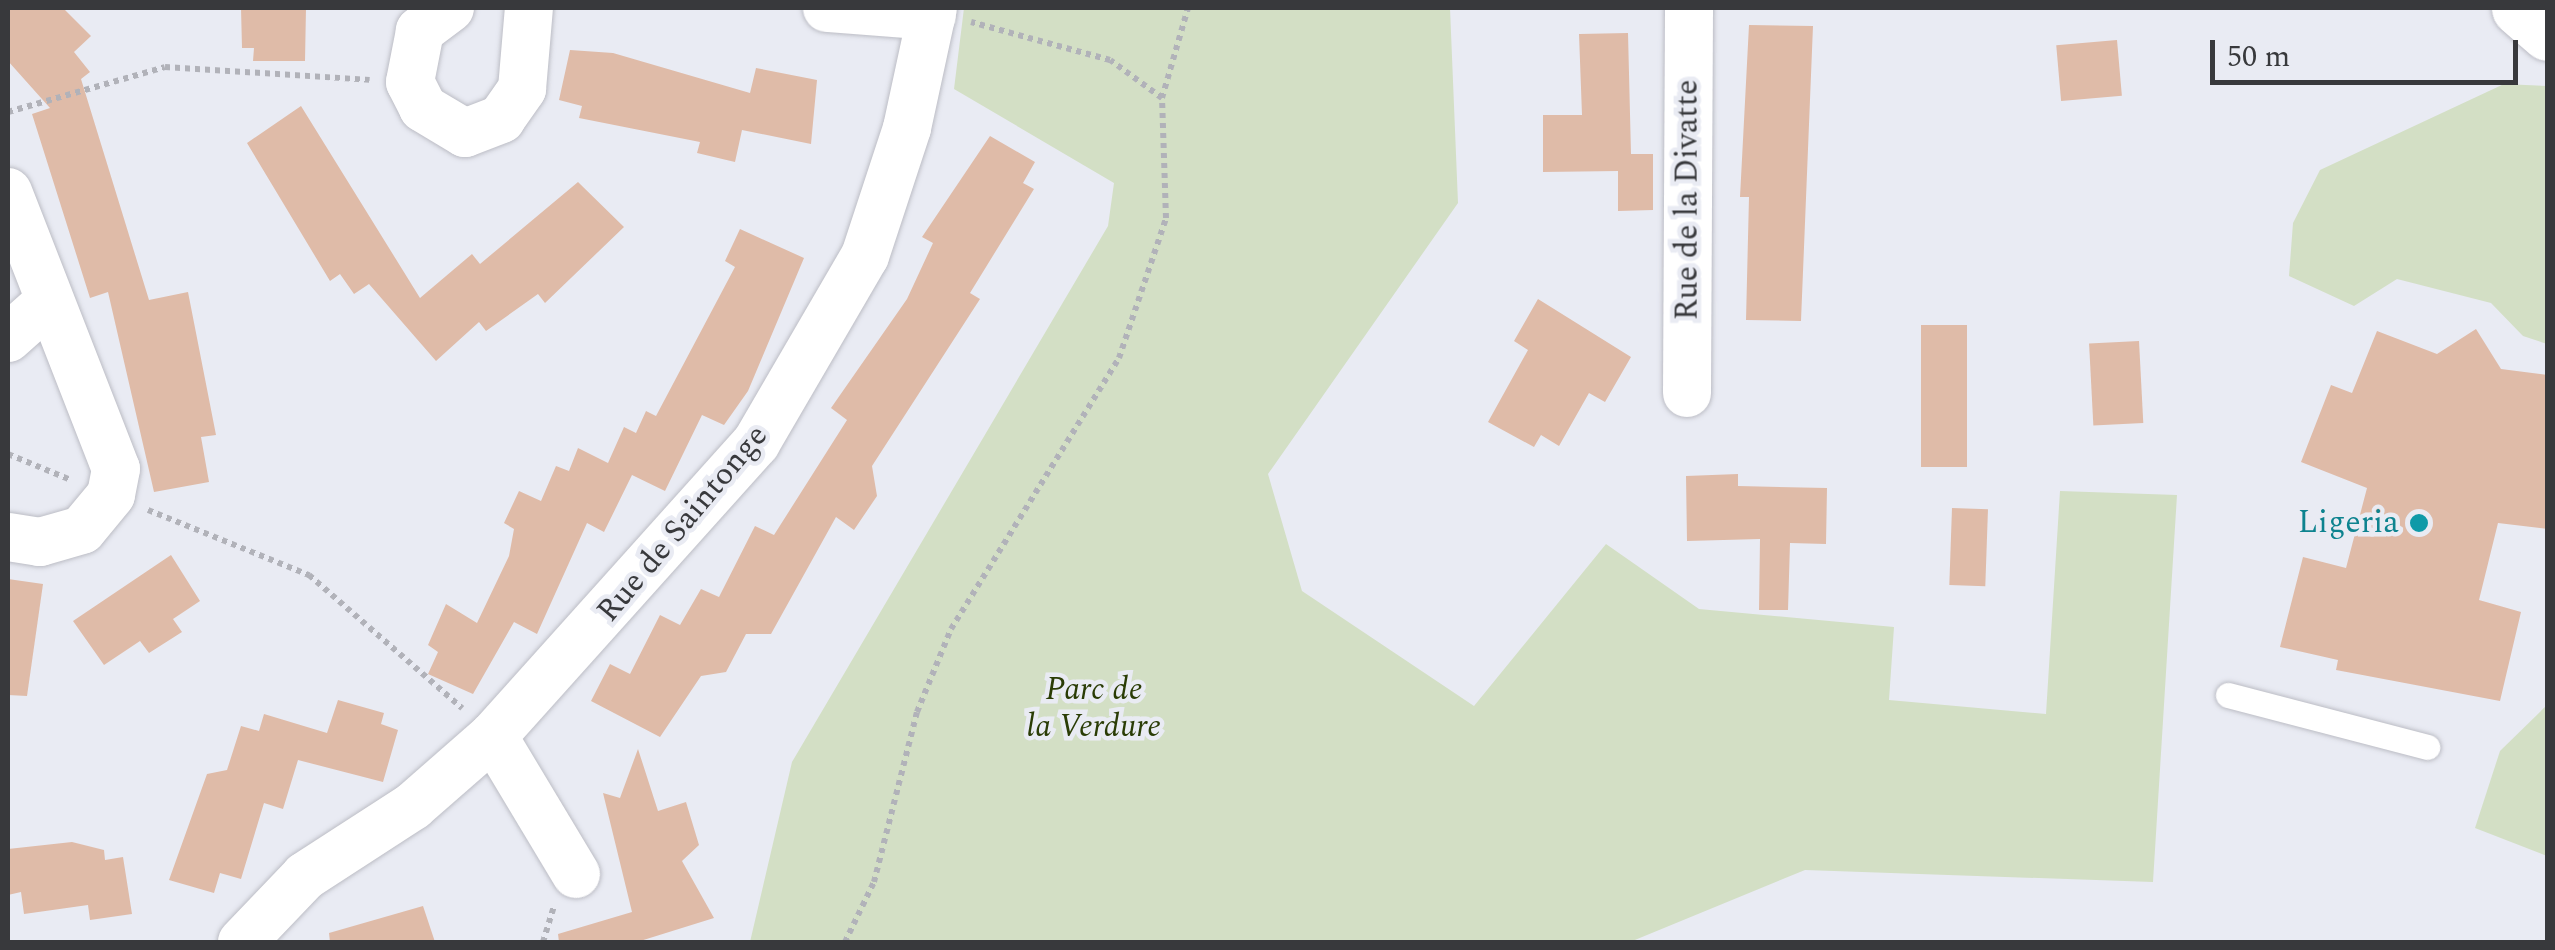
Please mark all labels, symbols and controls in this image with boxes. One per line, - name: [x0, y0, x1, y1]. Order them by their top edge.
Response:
- scale bar: [2215, 20, 2522, 82]
- text: 50 m: [2227, 34, 2290, 80]
- street label: Rue de la Divatte: [1669, 80, 1707, 320]
- street label: Rue de Saintonge: [589, 418, 777, 630]
- place label: Ligeria: [2298, 504, 2399, 542]
- marker: Ligeria: [2408, 512, 2430, 534]
- park label: Parc de la Verdure: [1027, 672, 1161, 747]

